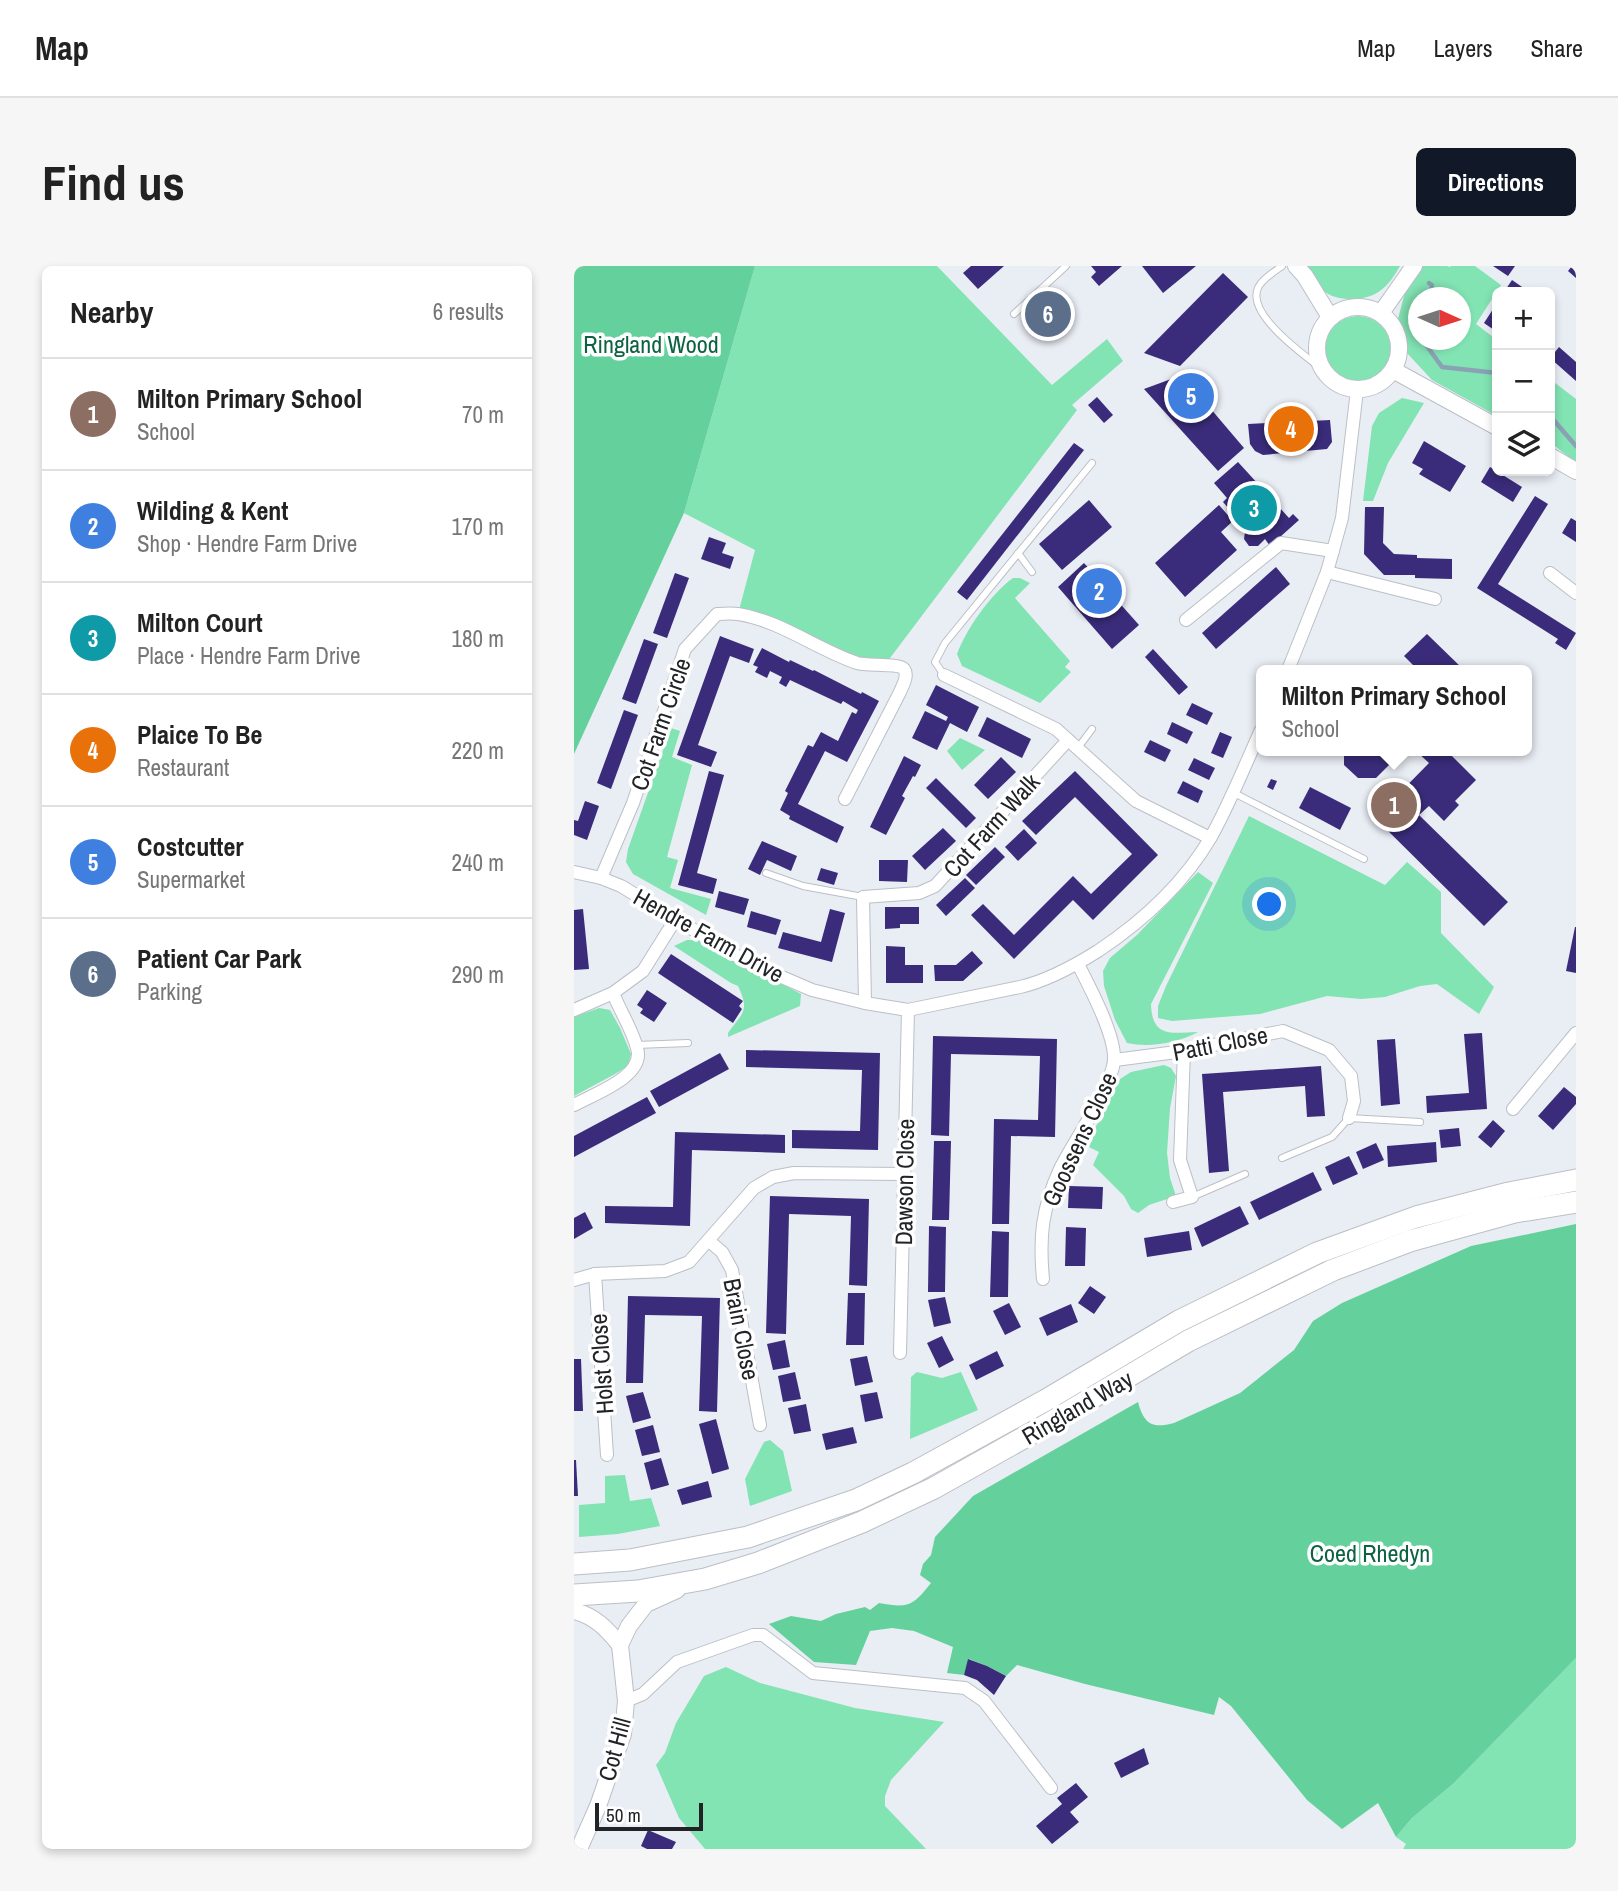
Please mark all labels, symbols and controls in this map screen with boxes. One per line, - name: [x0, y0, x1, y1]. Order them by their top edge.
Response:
- text: Map: [35, 26, 89, 70]
- text: Map: [1357, 32, 1395, 64]
- text: Layers: [1433, 32, 1492, 64]
- text: Share: [1530, 32, 1583, 64]
- button: Directions: [1416, 148, 1576, 216]
- text: Find us: [42, 149, 185, 215]
- north arrow: [1408, 287, 1471, 350]
- map controls: [1492, 287, 1555, 476]
- button: +: [1492, 287, 1555, 350]
- pin: 6: [1025, 288, 1071, 340]
- text: Nearby: [70, 292, 153, 332]
- text: 6 results: [433, 296, 504, 327]
- park label: Ringland Wood: [583, 328, 719, 360]
- button: −: [1492, 350, 1555, 413]
- pin: 5: [1168, 370, 1214, 422]
- text: Milton Primary School: [137, 381, 362, 416]
- text: 1: [88, 399, 98, 430]
- text: 70 m: [462, 399, 504, 430]
- pin: 4: [1268, 403, 1314, 455]
- button: layers: [1492, 413, 1555, 476]
- text: School: [137, 416, 195, 447]
- pin: 3: [1231, 482, 1277, 534]
- text: Wilding & Kent: [137, 493, 288, 528]
- text: 2: [88, 511, 98, 542]
- text: 170 m: [452, 511, 504, 542]
- text: Shop · Hendre Farm Drive: [137, 528, 357, 559]
- pin: 2: [1076, 565, 1122, 617]
- text: Milton Court: [137, 605, 263, 640]
- text: 3: [88, 623, 98, 654]
- text: 180 m: [452, 623, 504, 654]
- text: Place · Hendre Farm Drive: [137, 640, 360, 671]
- street label: Cot Farm Circle: [622, 654, 698, 794]
- popup: [1256, 665, 1532, 756]
- text: Milton Primary School: [1281, 678, 1507, 713]
- text: School: [1281, 713, 1339, 744]
- text: Plaice To Be: [137, 717, 262, 752]
- text: 4: [88, 735, 98, 766]
- text: 220 m: [452, 735, 504, 766]
- text: Restaurant: [137, 752, 229, 783]
- street label: Cot Farm Walk: [936, 766, 1046, 884]
- pin: 1: [1371, 779, 1417, 831]
- text: Costcutter: [137, 829, 244, 864]
- text: 5: [88, 847, 98, 878]
- text: 240 m: [452, 847, 504, 878]
- text: Supermarket: [137, 864, 245, 895]
- street label: Hendre Farm Drive: [628, 880, 790, 990]
- your location: [1252, 887, 1286, 921]
- text: Patient Car Park: [137, 941, 302, 976]
- text: 6: [88, 959, 98, 990]
- text: 290 m: [452, 959, 504, 990]
- text: Parking: [137, 976, 202, 1007]
- street label: Patti Close: [1170, 1018, 1270, 1068]
- street label: Goossens Close: [1034, 1067, 1124, 1211]
- street label: Dawson Close: [887, 1118, 921, 1246]
- street label: Brain Close: [716, 1275, 768, 1383]
- street label: Holst Close: [582, 1313, 620, 1415]
- street label: Ringland Way: [1016, 1362, 1138, 1452]
- park label: Coed Rhedyn: [1310, 1537, 1430, 1569]
- street label: Cot Hill: [590, 1714, 638, 1784]
- scale bar: [595, 1800, 704, 1832]
- text: 50 m: [606, 1802, 641, 1828]

